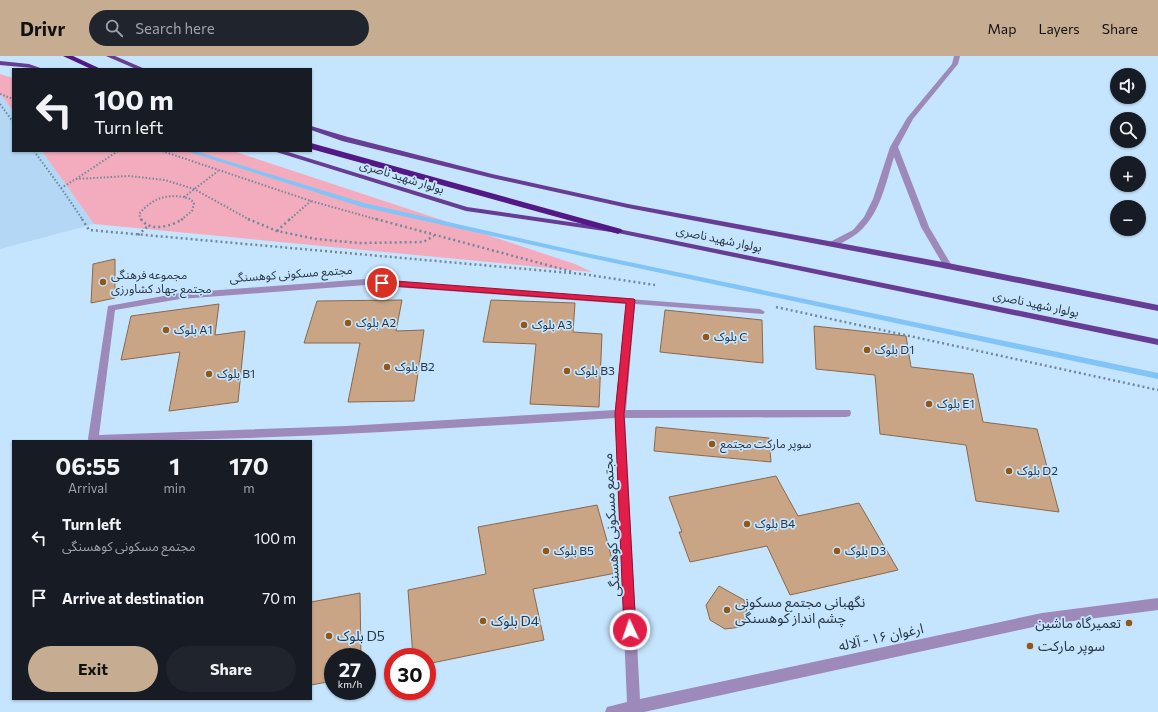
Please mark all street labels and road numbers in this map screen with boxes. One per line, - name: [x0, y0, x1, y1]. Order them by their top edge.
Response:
- street label: بولوار شهید ناصری: [358, 157, 446, 197]
- street label: بولوار شهید ناصری: [675, 222, 763, 255]
- street label: مجتمع مسکونی کوهسنگی: [229, 262, 353, 287]
- street label: بولوار شهید ناصری: [992, 287, 1080, 320]
- street label: مجتمع مسکونی کوهسنگی: [598, 453, 626, 597]
- street label: ارغوان ۱۶ - آلاله: [837, 619, 925, 655]

